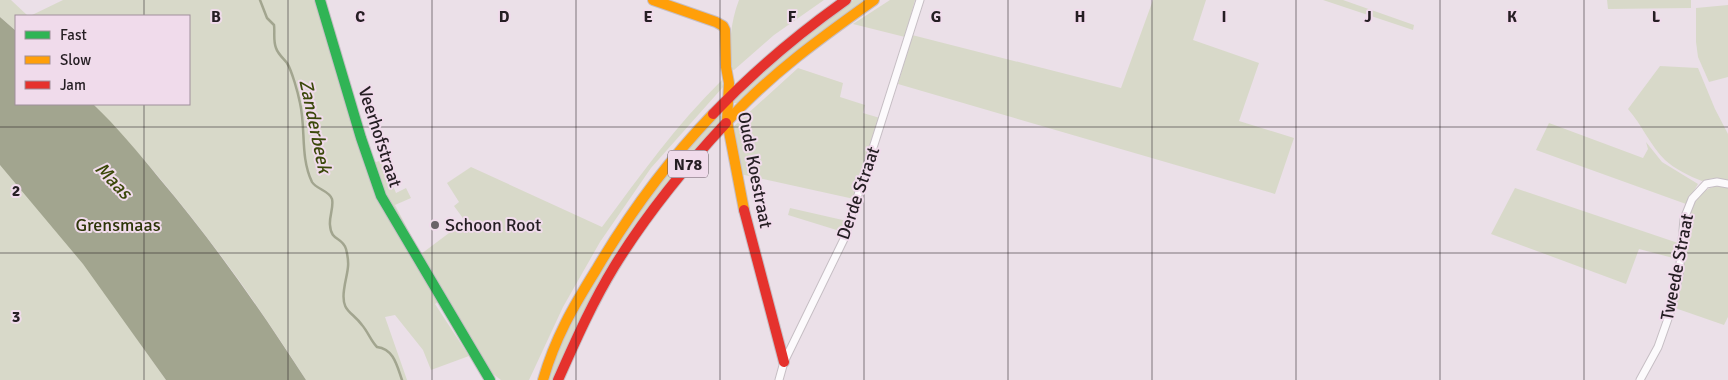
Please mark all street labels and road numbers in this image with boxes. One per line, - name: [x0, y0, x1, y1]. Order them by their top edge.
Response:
- street label: Veerhofstraat: [353, 84, 407, 190]
- street label: Oude Koestraat: [733, 110, 777, 230]
- street label: Derde Straat: [832, 144, 884, 242]
- road number: N78: [668, 150, 708, 178]
- street label: Tweede Straat: [1656, 212, 1698, 322]

